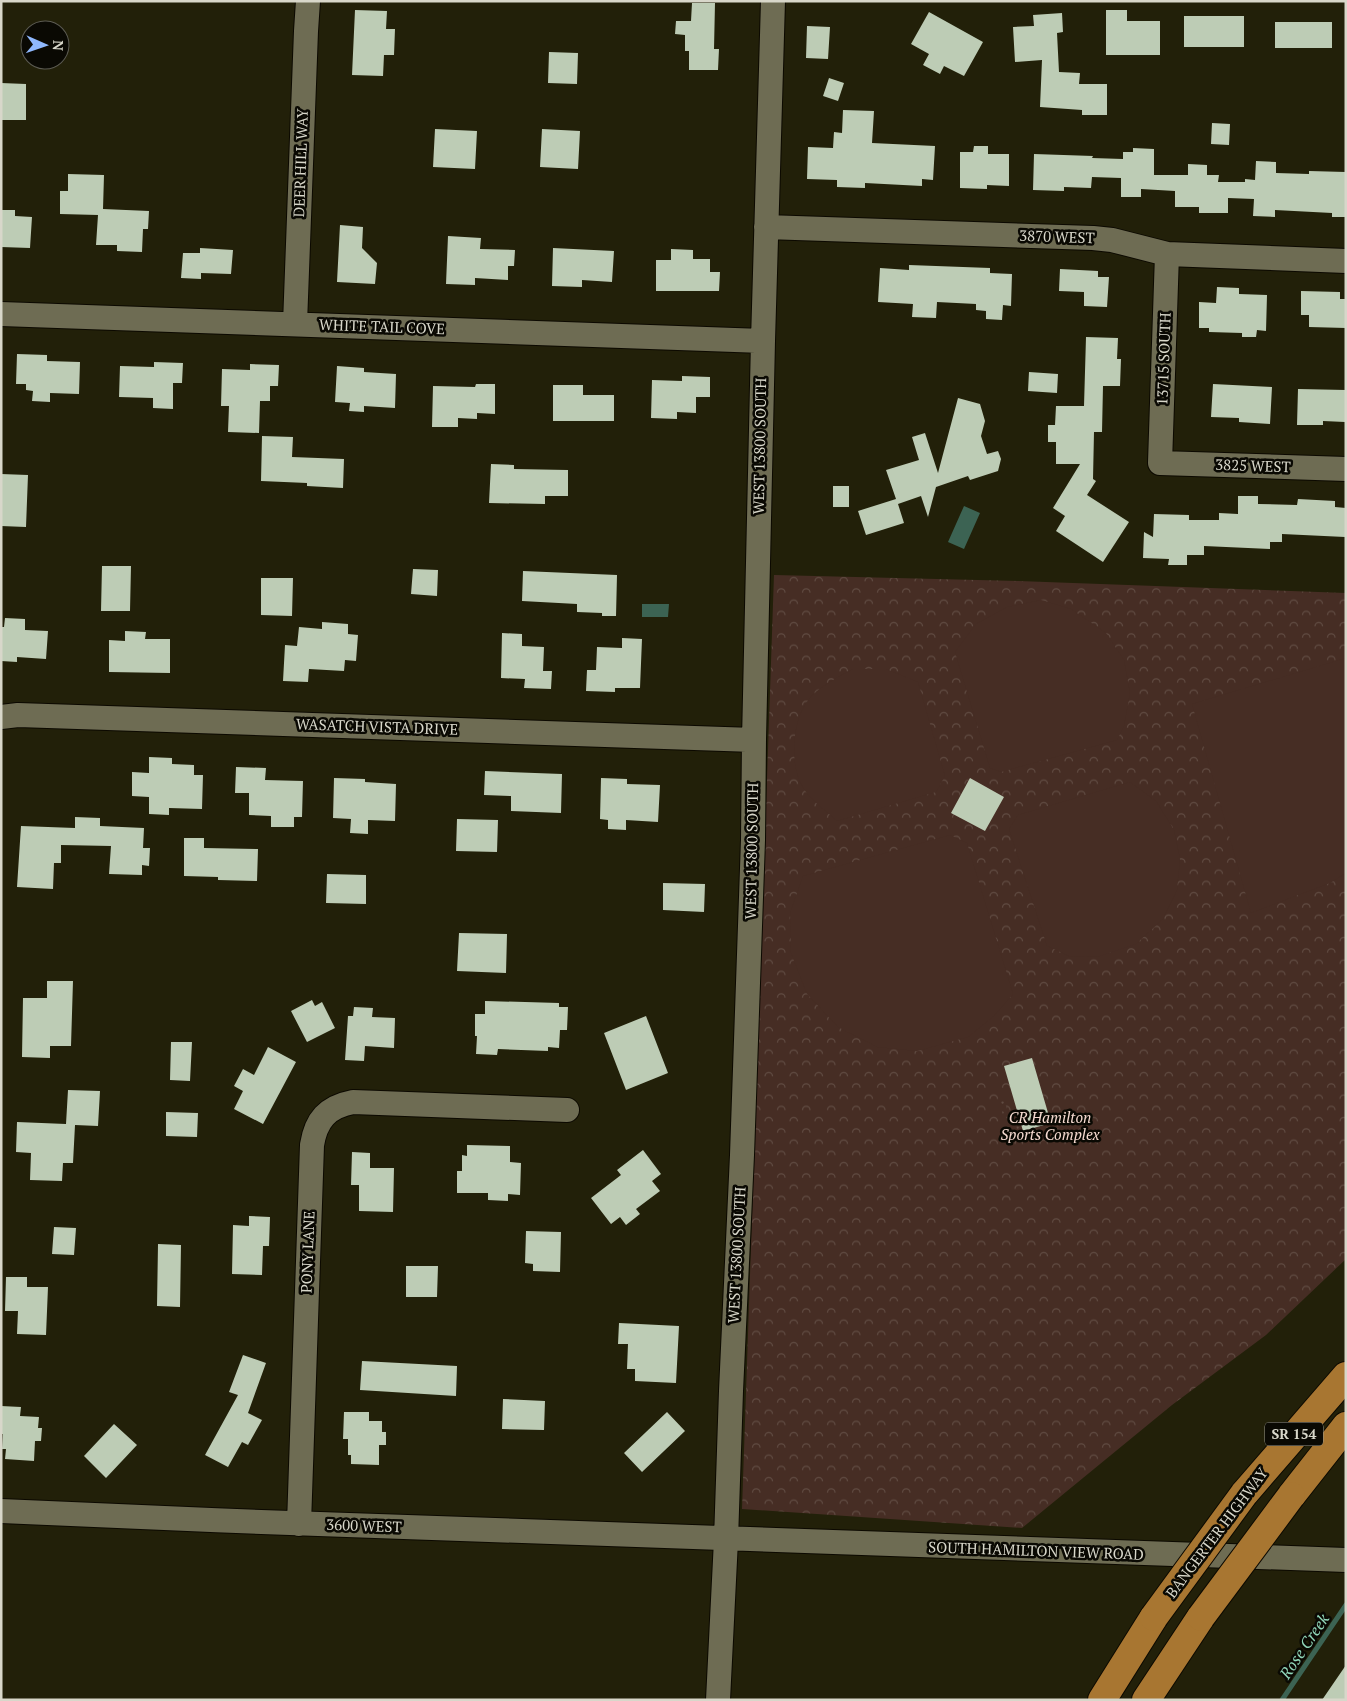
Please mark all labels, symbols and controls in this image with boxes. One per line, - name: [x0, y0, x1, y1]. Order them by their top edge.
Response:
- north arrow: [20, 20, 70, 70]
- text: N: [49, 40, 68, 51]
- street label: DEER HILL WAY: [288, 108, 312, 218]
- street label: 3870 WEST: [1019, 225, 1095, 247]
- street label: 13715 SOUTH: [1151, 312, 1175, 406]
- street label: WHITE TAIL COVE: [319, 314, 445, 338]
- street label: WEST 13800 SOUTH: [748, 377, 770, 515]
- street label: 3825 WEST: [1215, 454, 1291, 476]
- street label: WASATCH VISTA DRIVE: [296, 713, 459, 739]
- street label: WEST 13800 SOUTH: [740, 782, 762, 920]
- park label: CR Hamilton Sports Complex: [1000, 1107, 1100, 1144]
- street label: WEST 13800 SOUTH: [722, 1186, 750, 1324]
- street label: PONY LANE: [296, 1210, 318, 1293]
- road number: SR 154: [1265, 1422, 1323, 1446]
- street label: BANGERTER HIGHWAY: [1161, 1463, 1272, 1602]
- street label: 3600 WEST: [326, 1514, 402, 1536]
- street label: SOUTH HAMILTON VIEW ROAD: [928, 1536, 1144, 1564]
- water label: Rose Creek: [1274, 1609, 1334, 1684]

